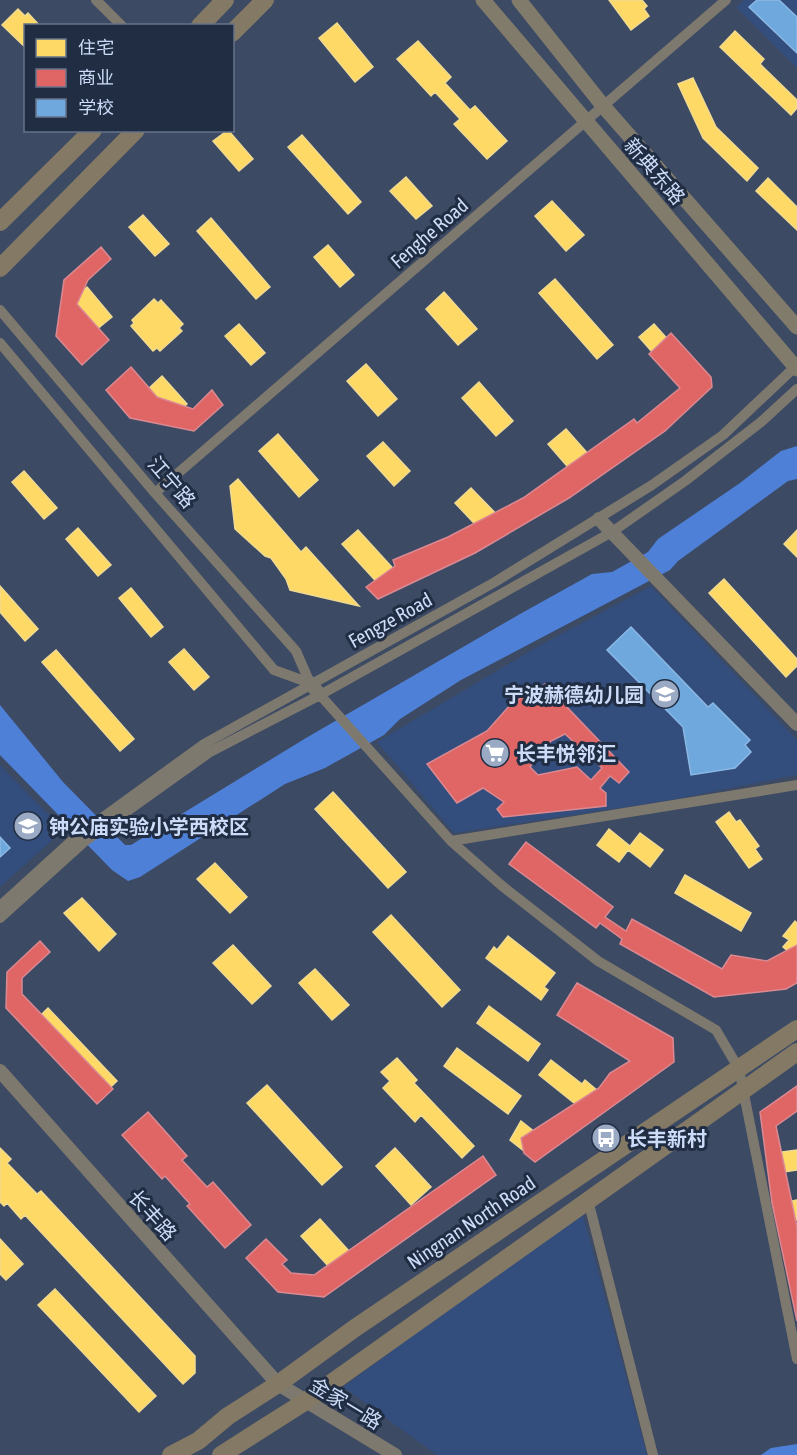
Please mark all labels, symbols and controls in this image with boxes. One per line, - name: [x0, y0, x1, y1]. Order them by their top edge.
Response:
- legend: [24, 24, 234, 132]
- text: 住宅: [78, 37, 114, 58]
- text: 商业: [78, 67, 114, 88]
- text: 学校: [78, 97, 114, 118]
- street label: 新典东路: [620, 133, 690, 209]
- street label: Fenghe Road: [386, 193, 472, 273]
- street label: 江宁路: [144, 452, 200, 512]
- street label: Fengze Road: [344, 588, 436, 652]
- school or university icon: 宁波赫德幼儿园: [649, 678, 681, 710]
- place label: 宁波赫德幼儿园: [504, 683, 644, 706]
- supermarket icon: 长丰悦邻汇: [479, 737, 511, 769]
- place label: 长丰悦邻汇: [516, 742, 616, 765]
- school or university icon: 钟公庙实验小学西校区: [12, 810, 44, 842]
- place label: 钟公庙实验小学西校区: [49, 815, 249, 838]
- bus stop icon: 长丰新村: [590, 1122, 622, 1154]
- place label: 长丰新村: [627, 1127, 707, 1150]
- street label: Ningnan North Road: [403, 1171, 539, 1273]
- street label: 长丰路: [124, 1185, 182, 1245]
- street label: 金家一路: [306, 1373, 386, 1433]

